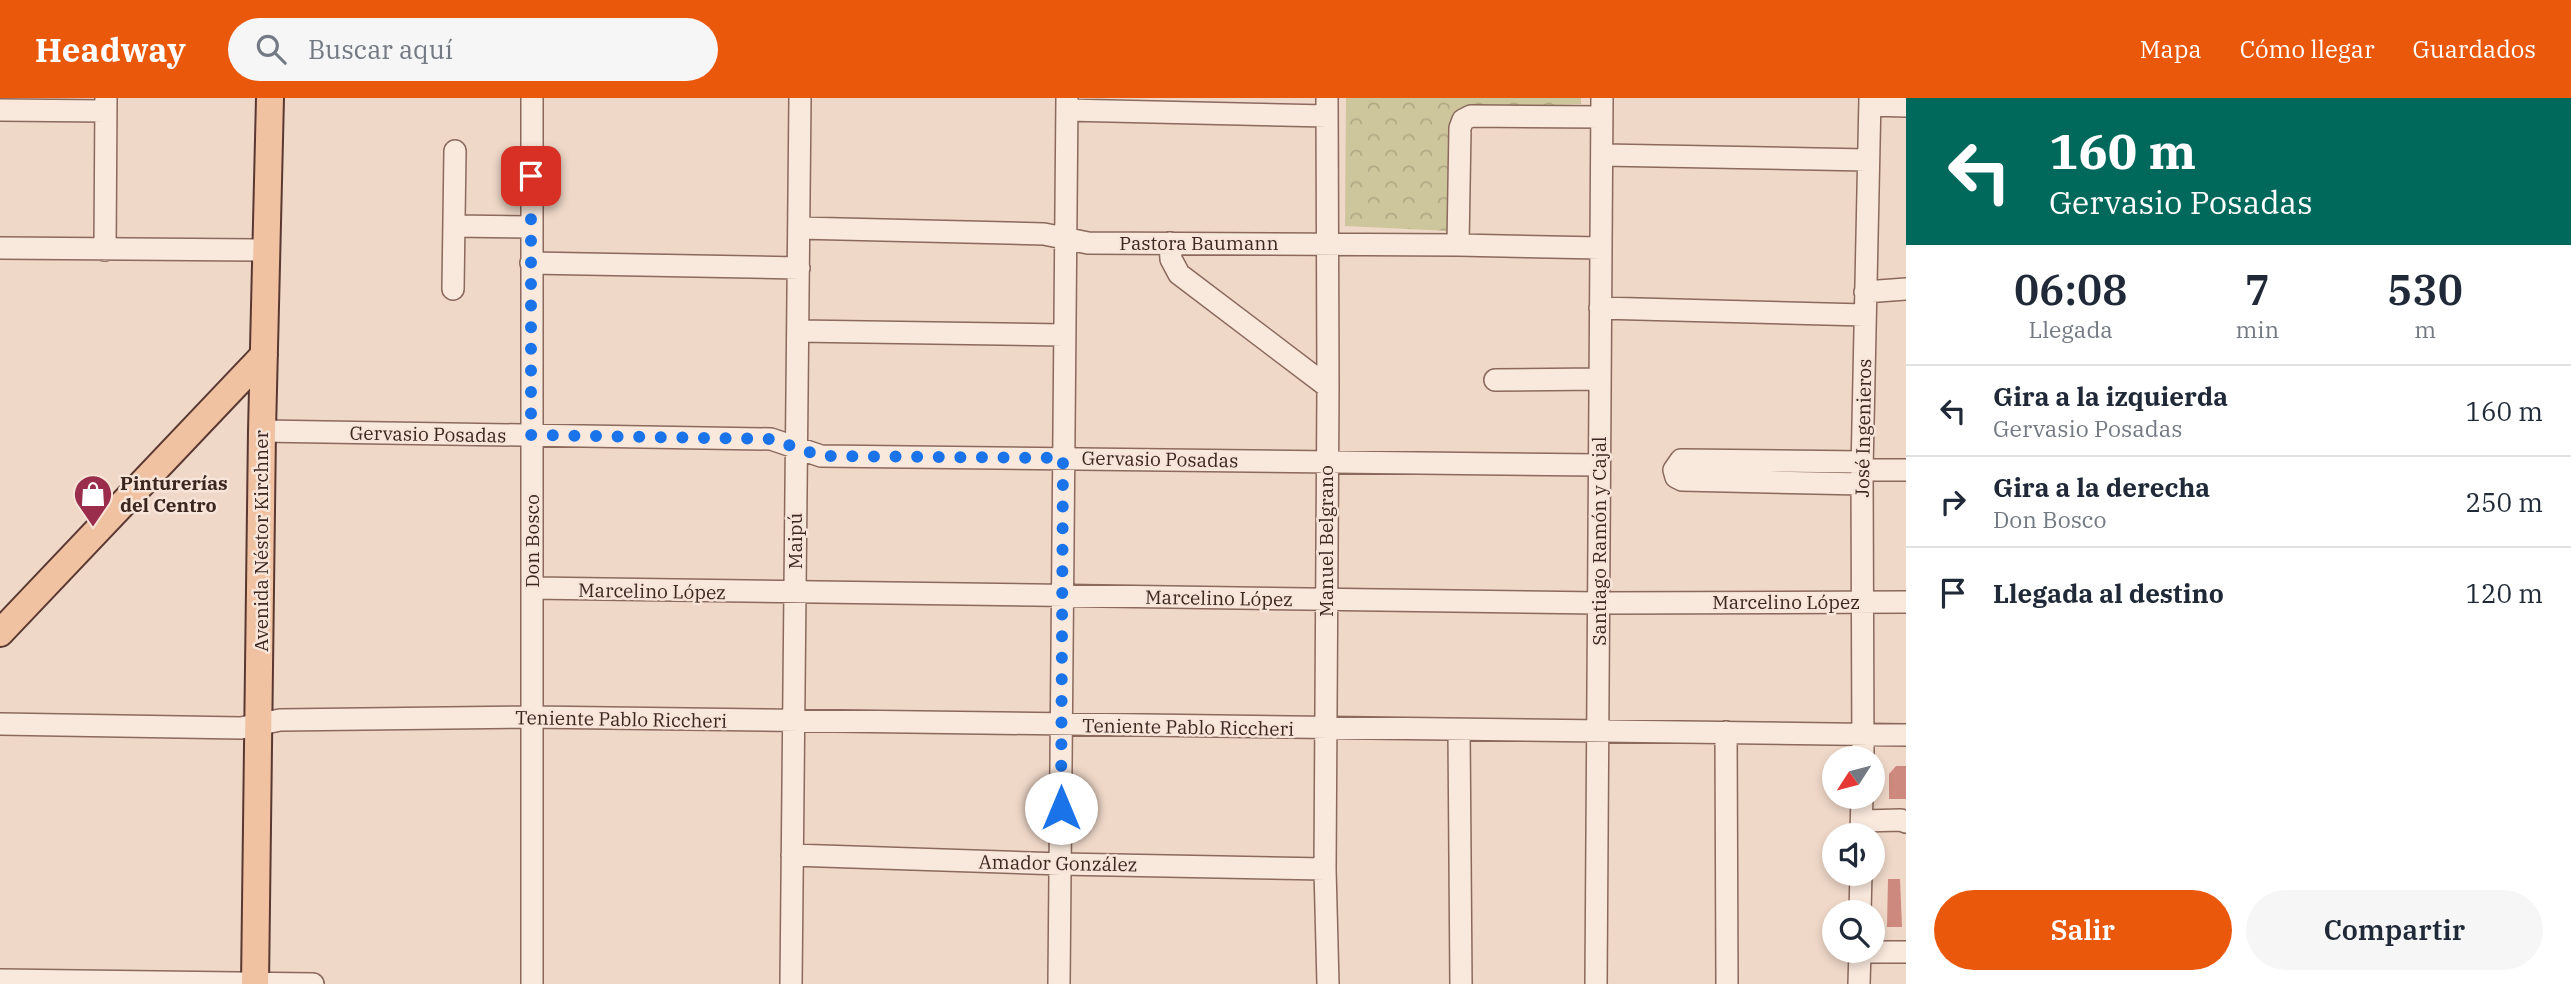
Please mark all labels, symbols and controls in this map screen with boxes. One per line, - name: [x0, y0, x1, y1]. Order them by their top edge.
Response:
- search box: [228, 18, 718, 81]
- text: Headway: [35, 28, 186, 71]
- icon: search: [252, 30, 290, 68]
- text: Buscar aquí: [308, 32, 453, 66]
- text: Mapa: [2140, 33, 2202, 65]
- text: Cómo llegar: [2240, 33, 2375, 65]
- text: Guardados: [2413, 33, 2536, 65]
- text: 160 m: [2049, 119, 2196, 182]
- icon: left: [1934, 126, 2025, 217]
- pin: [501, 146, 561, 206]
- icon: arrive: [512, 157, 550, 195]
- text: Gervasio Posadas: [2049, 181, 2313, 223]
- street label: Pastora Baumann: [1119, 231, 1279, 255]
- text: 06:08: [2014, 262, 2127, 317]
- text: 7: [2245, 262, 2270, 317]
- text: 530: [2387, 262, 2463, 317]
- text: Llegada: [2028, 314, 2113, 344]
- text: min: [2235, 314, 2279, 344]
- text: m: [2414, 314, 2436, 344]
- street label: José Ingenieros: [1850, 358, 1876, 498]
- text: Gira a la izquierda: [1993, 379, 2228, 413]
- icon: left: [1934, 392, 1972, 430]
- text: 160 m: [2465, 394, 2543, 428]
- text: Gervasio Posadas: [1993, 413, 2183, 443]
- street label: Gervasio Posadas: [350, 421, 506, 447]
- street label: Avenida Néstor Kirchner: [249, 430, 273, 652]
- street label: Santiago Ramón y Cajal: [1587, 436, 1611, 646]
- street label: Gervasio Posadas: [1082, 446, 1238, 472]
- street label: Manuel Belgrano: [1314, 465, 1338, 617]
- text: Gira a la derecha: [1993, 470, 2210, 504]
- place label: Pinturerías del Centro: [120, 471, 228, 517]
- shop icon: Pinturerías del Centro: [72, 473, 114, 528]
- icon: right: [1934, 483, 1972, 521]
- text: 250 m: [2465, 485, 2543, 519]
- street label: Don Bosco: [520, 494, 544, 588]
- text: Don Bosco: [1993, 504, 2106, 534]
- street label: Maipú: [783, 513, 807, 569]
- icon: arrive: [1934, 574, 1972, 612]
- text: Llegada al destino: [1993, 576, 2224, 610]
- text: 120 m: [2465, 576, 2543, 610]
- street label: Marcelino López: [578, 578, 726, 604]
- street label: Marcelino López: [1145, 585, 1293, 611]
- street label: Marcelino López: [1712, 590, 1860, 614]
- street label: Teniente Pablo Riccheri: [515, 705, 727, 733]
- street label: Teniente Pablo Riccheri: [1082, 713, 1294, 741]
- north arrow: [1822, 746, 1885, 808]
- map controls: [1822, 746, 1885, 963]
- position arrow: [1024, 771, 1098, 845]
- button: sound: [1822, 823, 1885, 886]
- street label: Amador González: [978, 850, 1138, 876]
- button: Salir: [1934, 890, 2232, 970]
- button: Compartir: [2246, 890, 2543, 970]
- button: search: [1822, 900, 1885, 963]

